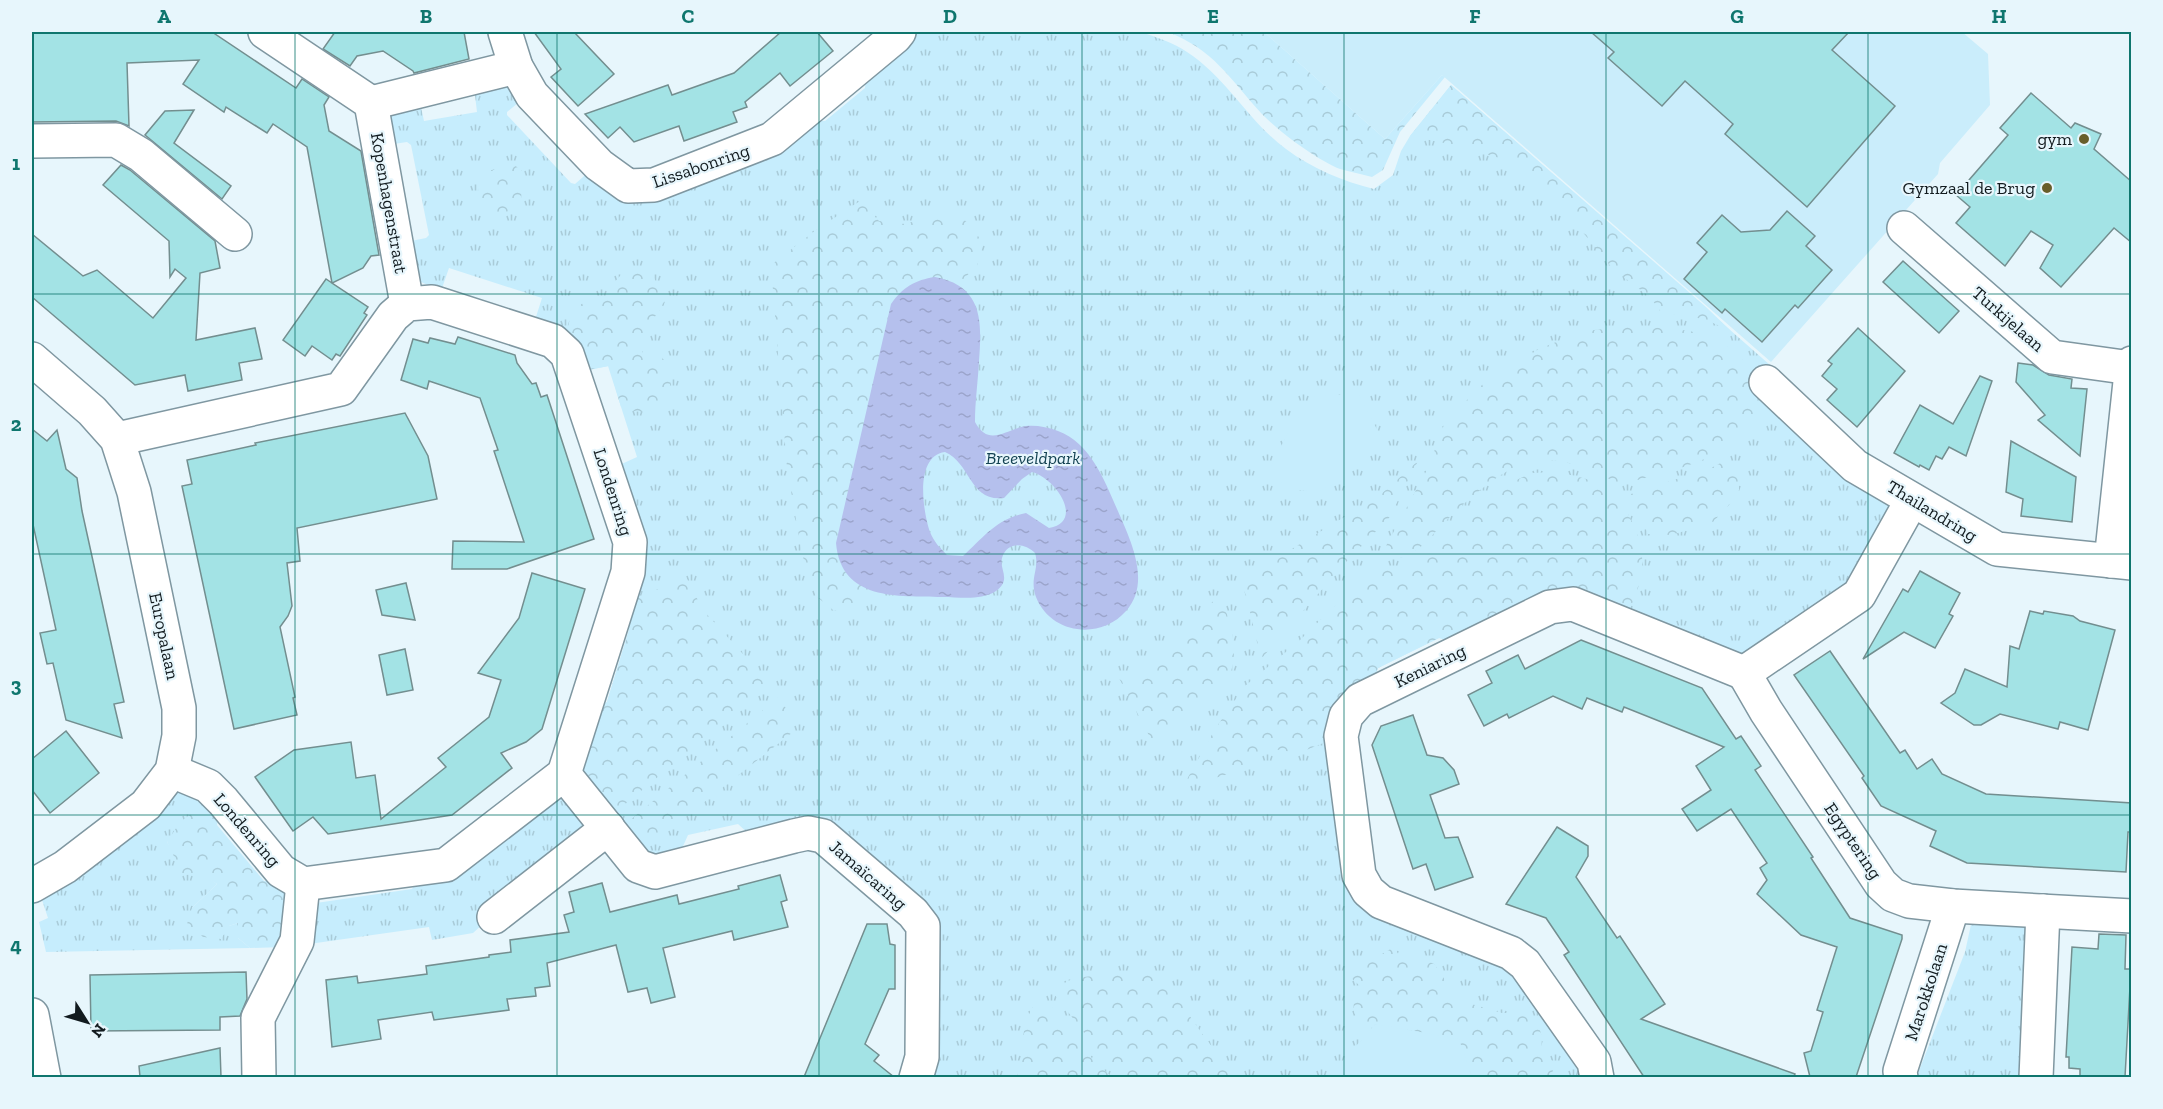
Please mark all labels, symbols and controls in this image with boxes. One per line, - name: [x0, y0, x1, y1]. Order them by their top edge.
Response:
- text: A: [157, 4, 171, 28]
- text: B: [420, 4, 432, 28]
- text: C: [682, 4, 695, 28]
- text: D: [943, 4, 957, 28]
- text: E: [1207, 4, 1219, 28]
- text: F: [1469, 4, 1481, 28]
- text: G: [1730, 4, 1744, 28]
- text: H: [1991, 4, 2007, 28]
- place label: gym: [2037, 128, 2072, 150]
- street label: Kopenhagenstraat: [366, 131, 412, 275]
- marker: gym: [2077, 132, 2091, 146]
- street label: Lissabonring: [650, 139, 753, 193]
- text: 1: [12, 151, 20, 175]
- place label: Gymzaal de Brug: [1902, 177, 2035, 199]
- marker: Gymzaal de Brug: [2040, 181, 2054, 195]
- street label: Turkijelaan: [1967, 282, 2049, 357]
- text: 2: [11, 412, 22, 436]
- street label: Londenring: [589, 445, 638, 539]
- park label: Breeveldpark: [986, 447, 1080, 469]
- street label: Thailandring: [1883, 475, 1981, 547]
- street label: Europalaan: [144, 590, 184, 682]
- street label: Keniaring: [1391, 639, 1469, 693]
- text: 3: [11, 673, 22, 697]
- street label: Londenring: [209, 789, 285, 872]
- street label: Egyptering: [1819, 799, 1887, 884]
- street label: Jamaïcaring: [825, 835, 911, 915]
- text: 4: [10, 933, 22, 957]
- street label: Marokkolaan: [1900, 940, 1952, 1044]
- north arrow: [57, 992, 117, 1052]
- text: N: [87, 1020, 110, 1041]

